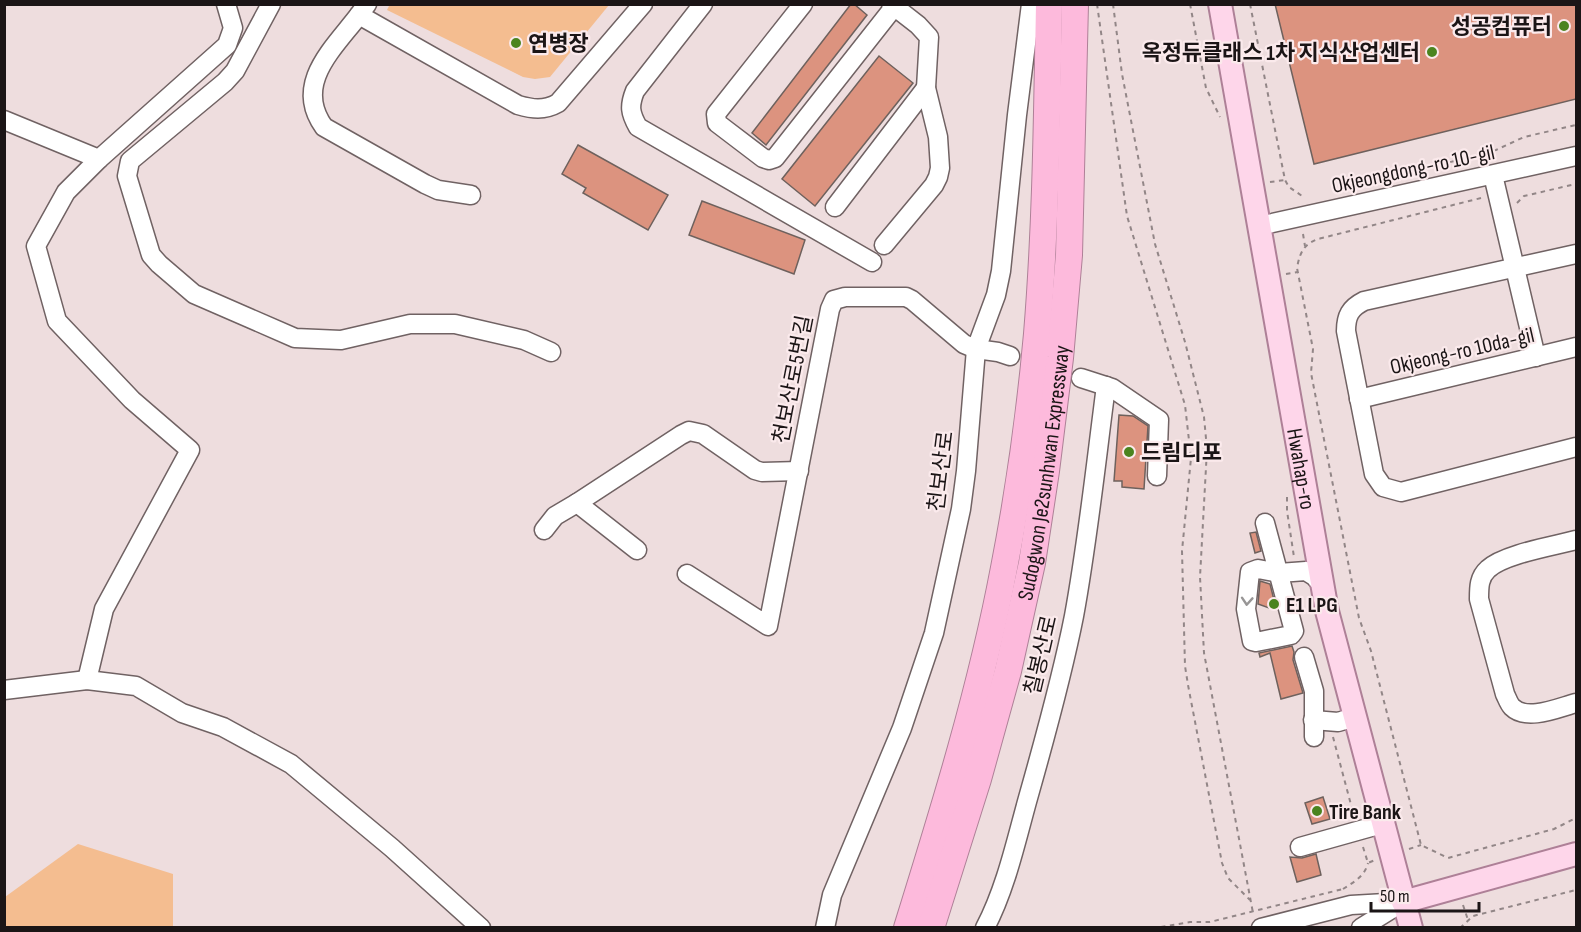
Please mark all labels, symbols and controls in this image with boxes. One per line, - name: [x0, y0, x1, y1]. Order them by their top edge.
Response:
- place label: 성공컴퓨터: [1451, 14, 1552, 41]
- marker: 성공컴퓨터: [1557, 19, 1571, 33]
- place label: 연병장: [528, 31, 589, 58]
- marker: 연병장: [509, 36, 523, 50]
- place label: 옥정듀클래스 1차 지식산업센터: [1141, 40, 1420, 67]
- marker: 옥정듀클래스 1차 지식산업센터: [1425, 45, 1439, 59]
- street label: Okjeongdong-ro 10-gil: [1329, 139, 1497, 200]
- street label: 천보산로5번길: [768, 313, 819, 446]
- street label: Okjeong-ro 10da-gil: [1388, 322, 1537, 381]
- street label: Sudogwon Je2sunhwan Expressway: [1012, 344, 1076, 603]
- street label: Hwahap-ro: [1280, 426, 1321, 512]
- street label: 천보산로: [923, 429, 960, 513]
- place label: 드림디포: [1141, 440, 1222, 467]
- marker: 드림디포: [1122, 445, 1136, 459]
- place label: E1 LPG: [1286, 592, 1338, 619]
- one-way arrow: [1240, 596, 1253, 605]
- marker: E1 LPG: [1267, 597, 1281, 611]
- street label: 칠봉산로: [1019, 613, 1064, 698]
- place label: Tire Bank: [1329, 799, 1402, 826]
- marker: Tire Bank: [1310, 804, 1324, 818]
- scale bar: [1371, 875, 1479, 913]
- text: 50 m: [1380, 886, 1410, 907]

